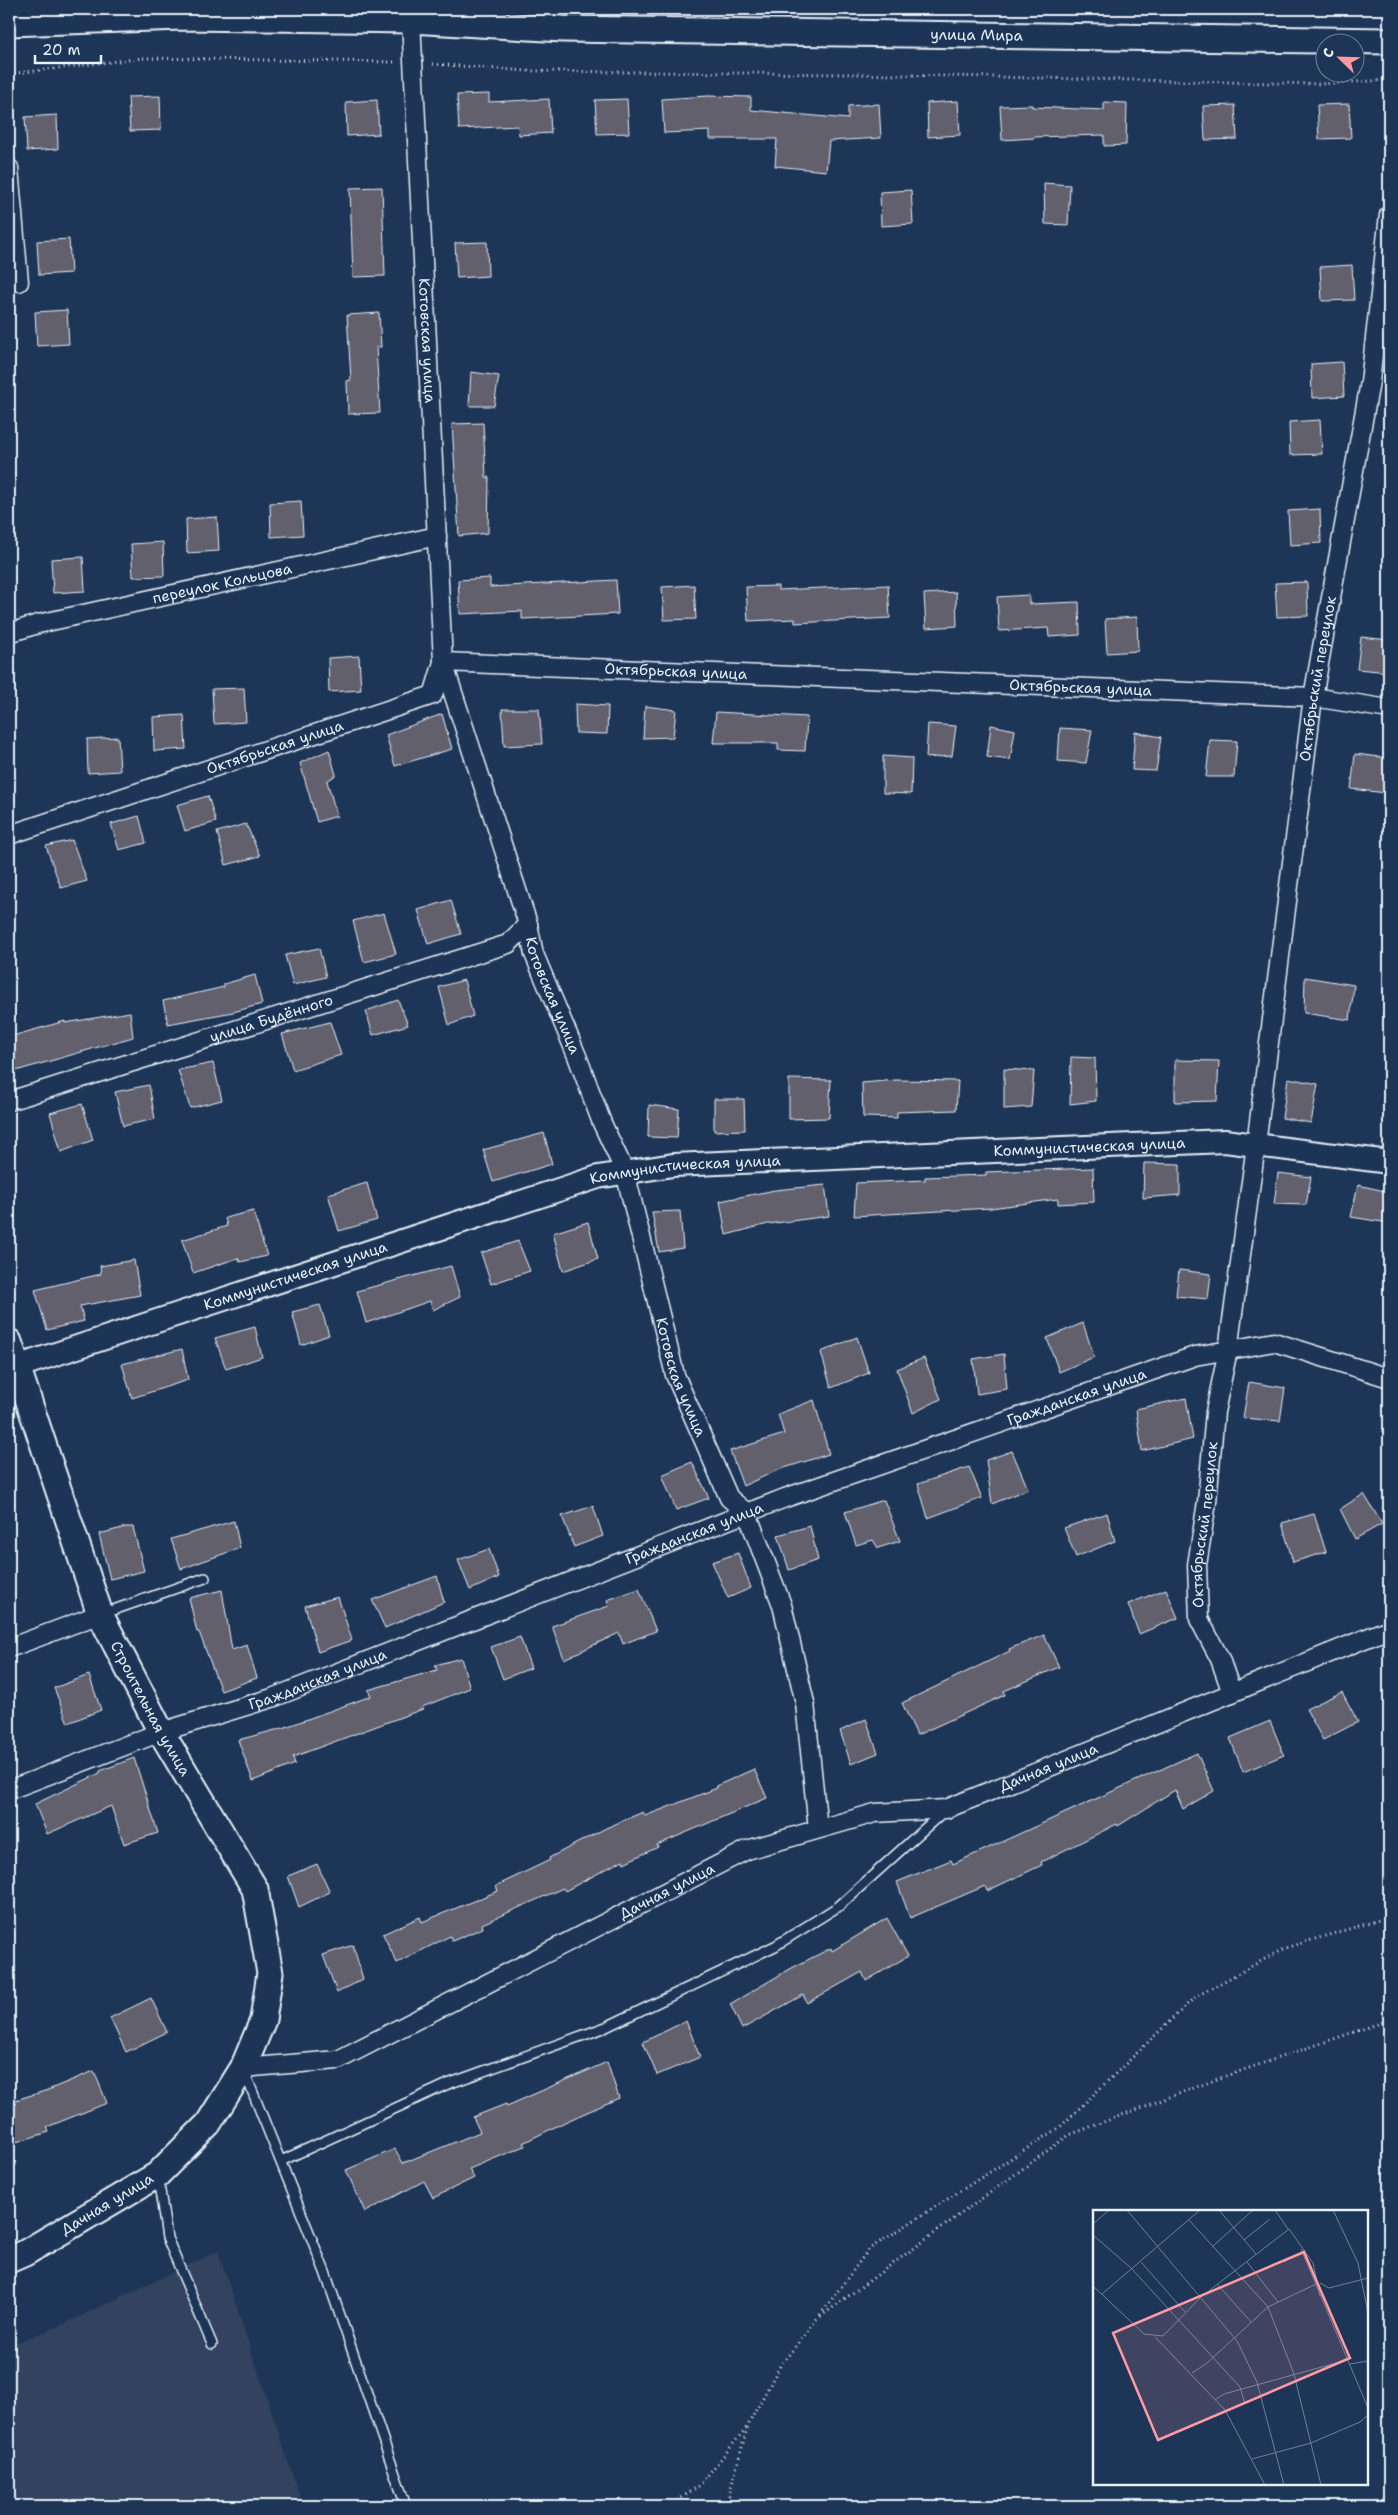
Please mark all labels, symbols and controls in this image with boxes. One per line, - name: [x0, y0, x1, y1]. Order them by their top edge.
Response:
- street label: улица Мира: [930, 24, 1024, 46]
- scale bar: [35, 32, 101, 64]
- north arrow: [1316, 32, 1366, 82]
- text: 20 m: [42, 40, 81, 60]
- text: С: [1318, 45, 1338, 60]
- street label: Котовская улица: [414, 278, 440, 404]
- street label: переулок Кольцова: [151, 558, 294, 608]
- street label: Октябрьский переулок: [1295, 594, 1341, 763]
- street label: Октябрьская улица: [604, 659, 748, 684]
- street label: Октябрьская улица: [1009, 675, 1153, 701]
- street label: Октябрьская улица: [204, 715, 346, 779]
- street label: Котовская улица: [521, 935, 585, 1058]
- street label: улица Будённого: [207, 990, 336, 1047]
- street label: Коммунистическая улица: [993, 1133, 1186, 1161]
- street label: Коммунистическая улица: [587, 1150, 782, 1189]
- street label: Коммунистическая улица: [201, 1236, 390, 1315]
- street label: Котовская улица: [651, 1316, 711, 1440]
- street label: Гражданская улица: [1004, 1363, 1150, 1430]
- street label: Октябрьский переулок: [1187, 1441, 1222, 1608]
- street label: Гражданская улица: [622, 1497, 767, 1569]
- street label: Строительная улица: [106, 1638, 196, 1780]
- street label: Гражданская улица: [246, 1644, 390, 1715]
- street label: Дачная улица: [996, 1738, 1101, 1796]
- street label: Дачная улица: [616, 1858, 719, 1924]
- street label: Дачная улица: [57, 2168, 158, 2240]
- inset map: [1093, 2210, 1368, 2485]

